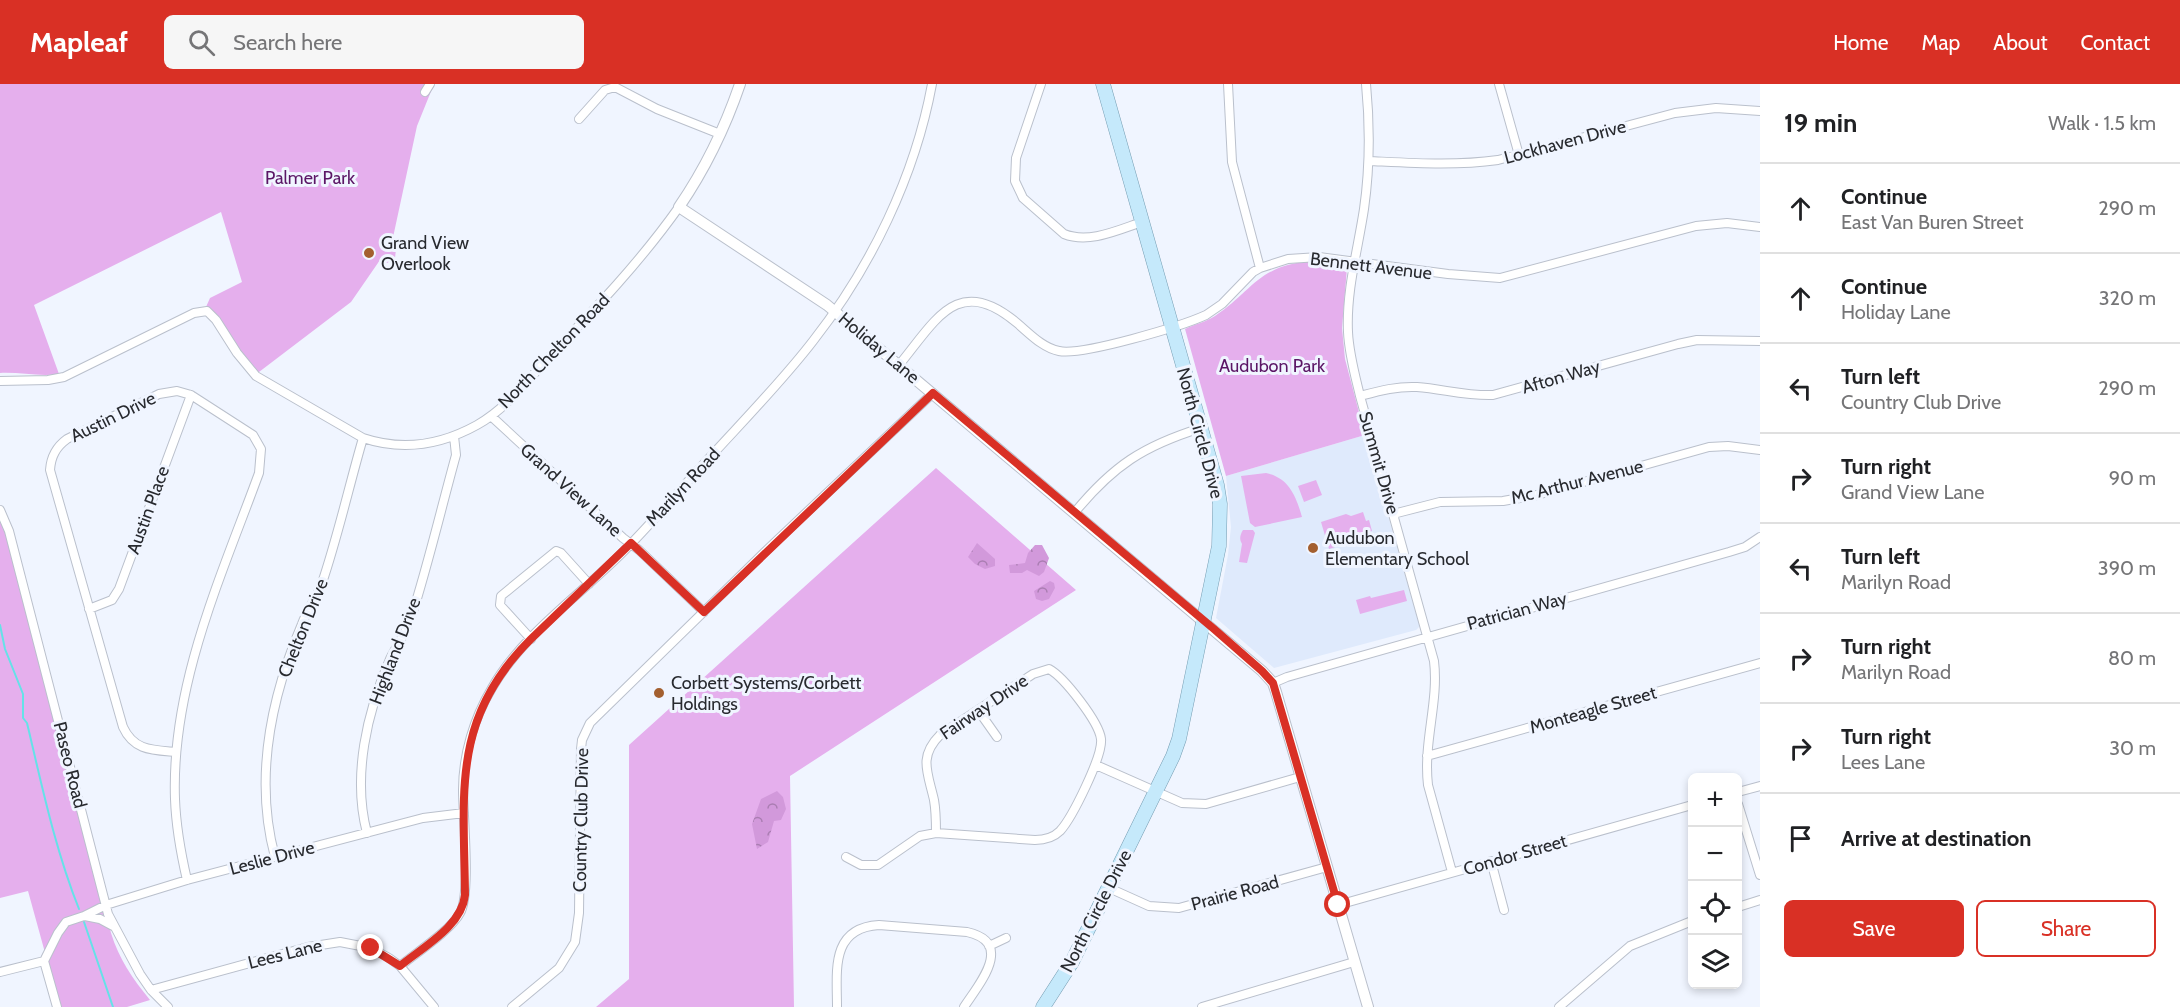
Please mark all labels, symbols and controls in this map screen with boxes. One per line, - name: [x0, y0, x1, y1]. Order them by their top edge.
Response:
- search box: [164, 15, 584, 69]
- text: Mapleaf: [30, 25, 128, 59]
- icon: search: [185, 26, 218, 59]
- text: Search here: [233, 29, 342, 56]
- text: Home: [1833, 30, 1889, 55]
- text: Map: [1922, 30, 1960, 55]
- text: About: [1993, 30, 2047, 55]
- text: Contact: [2080, 30, 2150, 55]
- text: 19 min: [1784, 107, 1857, 139]
- text: Walk · 1.5 km: [2048, 111, 2156, 135]
- street label: Lockhaven Drive: [1502, 115, 1628, 169]
- park label: Palmer Park: [265, 167, 356, 189]
- text: Continue: [1841, 183, 1927, 210]
- icon: ahead: [1784, 192, 1817, 225]
- text: 290 m: [2098, 196, 2156, 220]
- text: East Van Buren Street: [1841, 210, 2024, 234]
- place label: Grand View Overlook: [381, 232, 469, 275]
- marker: Grand View Overlook: [362, 246, 376, 260]
- street label: Bennett Avenue: [1309, 248, 1433, 284]
- text: Continue: [1841, 273, 1927, 300]
- icon: ahead: [1784, 282, 1817, 315]
- text: 320 m: [2099, 286, 2156, 310]
- street label: North Chelton Road: [494, 289, 614, 413]
- text: Holiday Lane: [1841, 300, 1951, 324]
- street label: Holiday Lane: [834, 308, 924, 388]
- park label: Audubon Park: [1219, 355, 1326, 377]
- street label: Afton Way: [1519, 355, 1603, 399]
- text: Turn left: [1841, 363, 1920, 390]
- street label: North Circle Drive: [1172, 365, 1228, 501]
- icon: left: [1784, 372, 1817, 405]
- text: 290 m: [2098, 376, 2156, 400]
- street label: Austin Drive: [67, 387, 159, 447]
- text: Country Club Drive: [1841, 390, 2001, 414]
- street label: Summit Drive: [1354, 409, 1404, 517]
- street label: Grand View Lane: [516, 439, 626, 541]
- street label: Marilyn Road: [641, 443, 725, 531]
- text: Turn right: [1841, 453, 1931, 480]
- street label: Mc Arthur Avenue: [1509, 455, 1645, 509]
- icon: right: [1784, 462, 1817, 495]
- street label: Austin Place: [122, 463, 174, 557]
- text: 90 m: [2109, 466, 2156, 490]
- text: Grand View Lane: [1841, 480, 1984, 504]
- place label: Audubon Elementary School: [1325, 527, 1470, 570]
- marker: Audubon Elementary School: [1306, 541, 1320, 555]
- text: Turn left: [1841, 543, 1920, 570]
- icon: left: [1784, 552, 1817, 585]
- text: 390 m: [2098, 556, 2156, 580]
- text: Marilyn Road: [1841, 570, 1951, 594]
- street label: Chelton Drive: [273, 575, 333, 681]
- street label: Patrician Way: [1465, 587, 1569, 635]
- street label: Highland Drive: [365, 595, 425, 707]
- text: Turn right: [1841, 633, 1931, 660]
- icon: right: [1784, 642, 1817, 675]
- text: 80 m: [2108, 646, 2156, 670]
- text: Marilyn Road: [1841, 660, 1951, 684]
- street label: Fairway Drive: [936, 670, 1032, 744]
- place label: Corbett Systems/Corbett Holdings: [671, 672, 861, 715]
- street label: Monteagle Street: [1527, 681, 1659, 739]
- marker: Corbett Systems/Corbett Holdings: [652, 686, 666, 700]
- street label: Paseo Road: [49, 719, 91, 811]
- text: Turn right: [1841, 723, 1931, 750]
- icon: right: [1784, 732, 1817, 765]
- text: 30 m: [2109, 736, 2156, 760]
- street label: Country Club Drive: [569, 748, 593, 892]
- text: Lees Lane: [1841, 750, 1925, 774]
- map controls: [1688, 773, 1742, 989]
- button: +: [1688, 773, 1742, 827]
- icon: arrive: [1784, 822, 1817, 855]
- text: Arrive at destination: [1841, 825, 2031, 852]
- button: −: [1688, 827, 1742, 881]
- street label: Condor Street: [1461, 830, 1569, 880]
- street label: Leslie Drive: [227, 836, 317, 880]
- street label: North Circle Drive: [1056, 846, 1136, 976]
- street label: Prairie Road: [1189, 871, 1281, 915]
- button: locate: [1688, 881, 1742, 935]
- route start: [1324, 891, 1350, 917]
- button: Save: [1784, 900, 1964, 957]
- button: Share: [1976, 900, 2156, 957]
- street label: Lees Lane: [246, 934, 324, 974]
- route end: [357, 934, 383, 960]
- button: layers: [1688, 935, 1742, 989]

